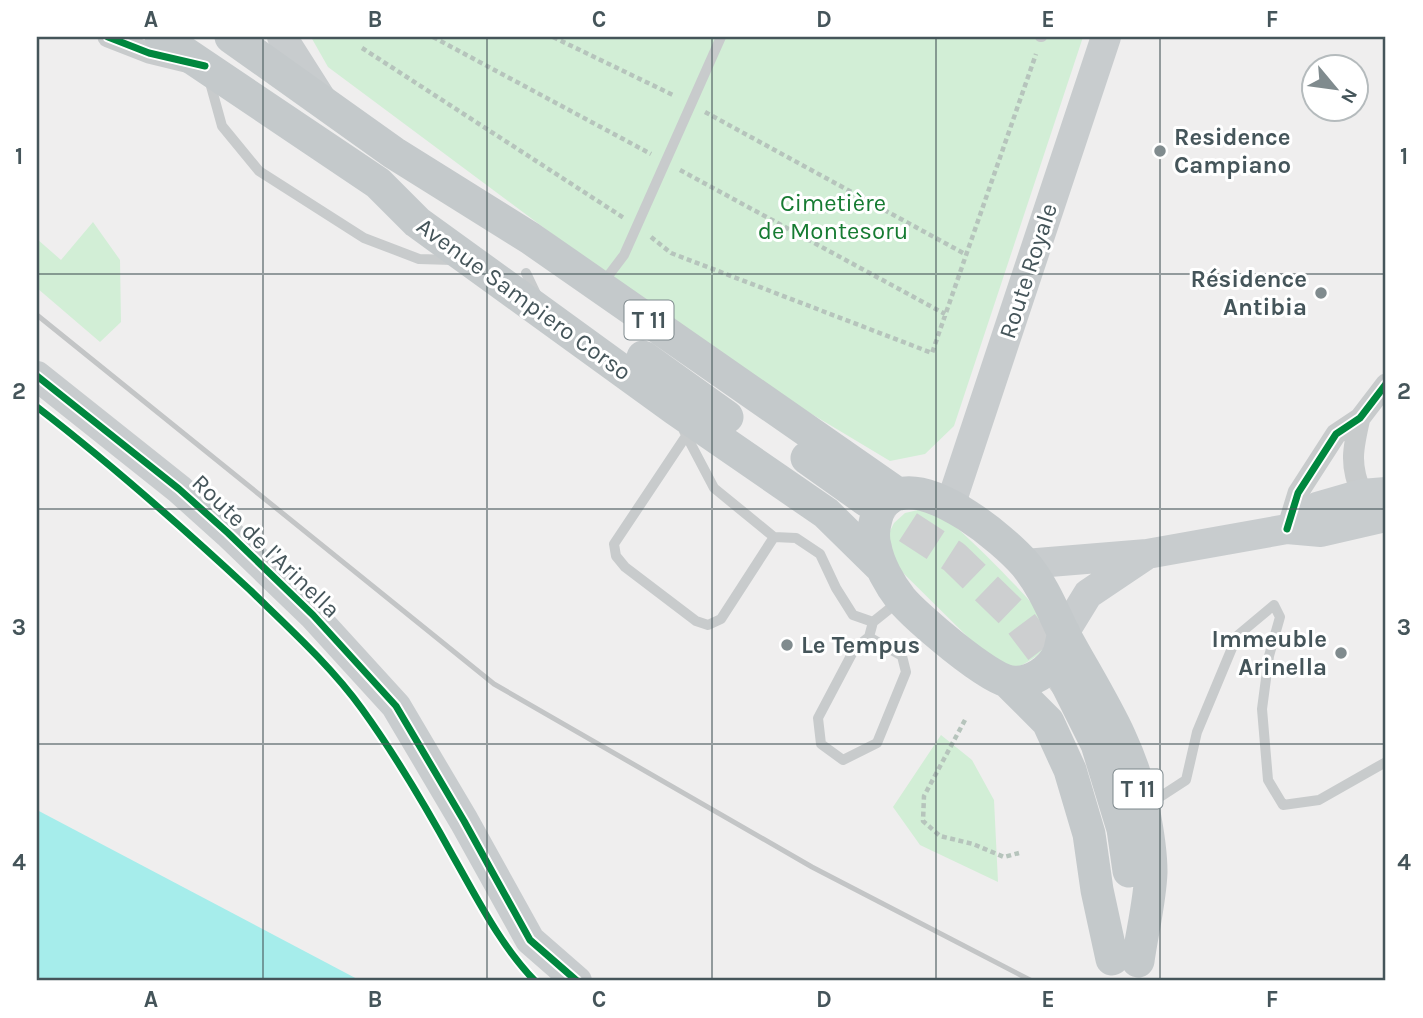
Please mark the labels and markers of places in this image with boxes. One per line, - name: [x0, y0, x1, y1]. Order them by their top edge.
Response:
- place label: Residence Campiano: [1174, 123, 1291, 179]
- marker: Residence Campiano: [1152, 143, 1168, 159]
- place label: Résidence Antibia: [1190, 265, 1307, 321]
- marker: Résidence Antibia: [1313, 285, 1329, 301]
- place label: Immeuble Arinella: [1212, 625, 1327, 681]
- place label: Le Tempus: [801, 631, 920, 659]
- marker: Le Tempus: [779, 637, 795, 653]
- marker: Immeuble Arinella: [1333, 645, 1349, 661]

